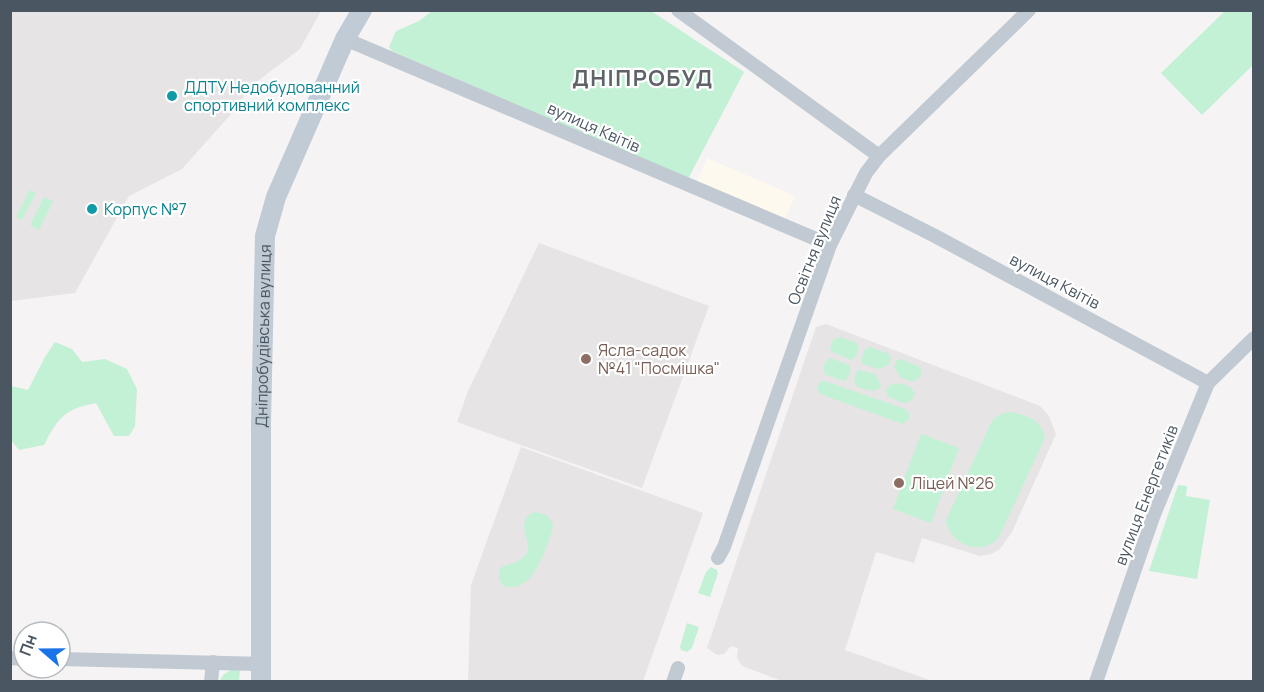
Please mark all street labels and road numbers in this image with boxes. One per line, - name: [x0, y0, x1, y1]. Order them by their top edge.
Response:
- street label: вулиця Квітів: [544, 97, 644, 157]
- street label: Освітня вулиця: [782, 192, 846, 308]
- street label: Дніпробудівська вулиця: [250, 244, 276, 428]
- street label: вулиця Квітів: [1006, 248, 1104, 314]
- street label: вулиця Енергетиків: [1109, 421, 1183, 568]

